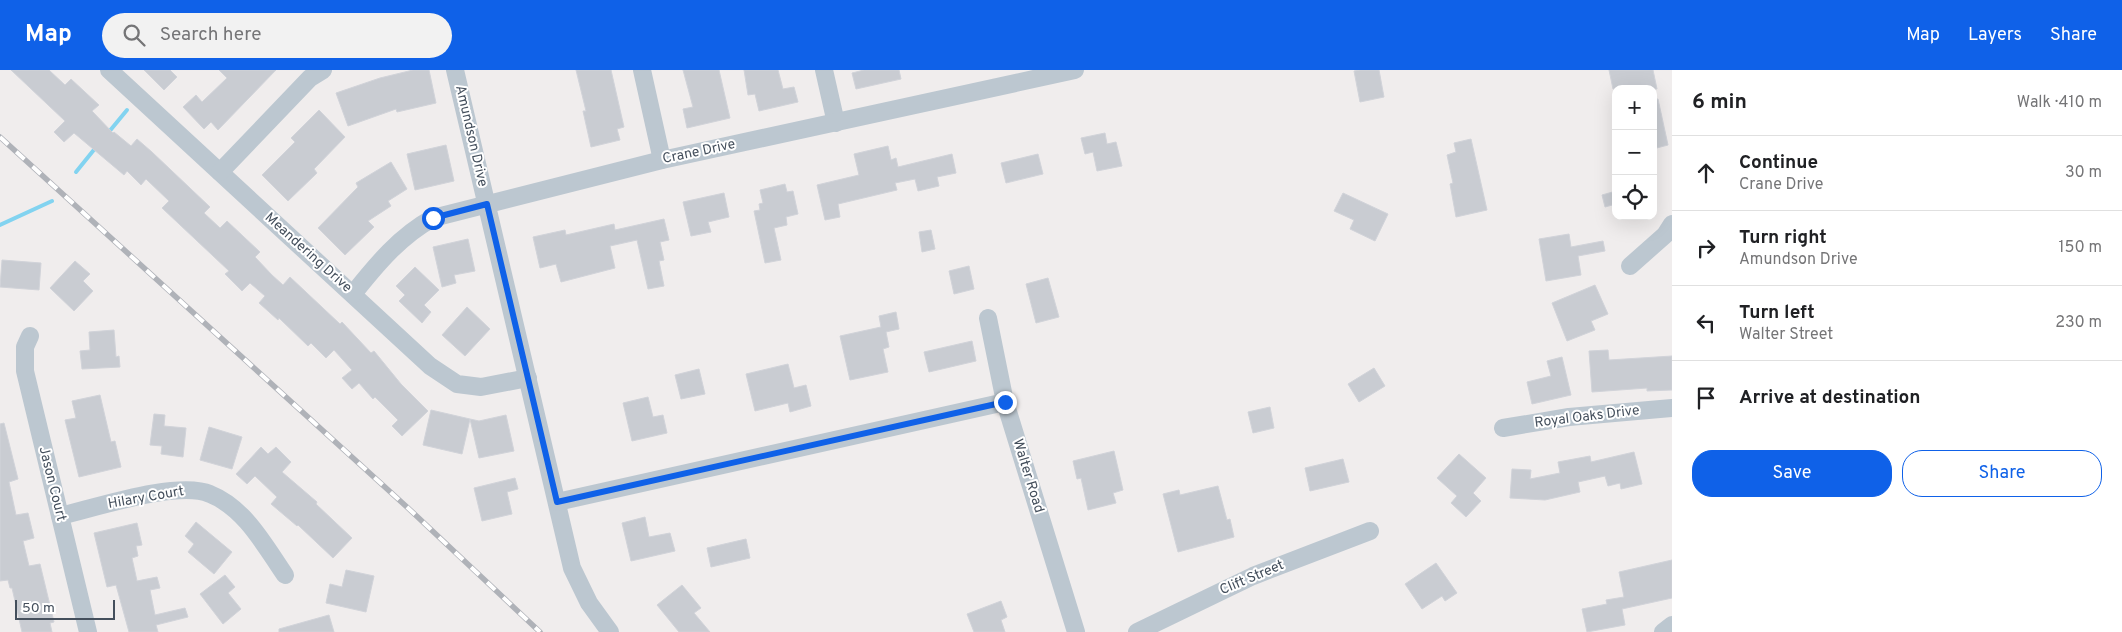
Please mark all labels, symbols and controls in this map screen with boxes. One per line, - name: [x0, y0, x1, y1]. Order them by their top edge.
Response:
- search box: [102, 13, 452, 58]
- text: Map: [25, 20, 72, 50]
- icon: search: [120, 21, 148, 49]
- text: Search here: [160, 23, 261, 47]
- text: Map: [1906, 24, 1940, 47]
- text: Layers: [1968, 24, 2022, 47]
- text: Share: [2050, 24, 2097, 47]
- street label: Amundson Drive: [451, 84, 491, 188]
- map controls: [1612, 85, 1657, 220]
- button: +: [1612, 85, 1657, 130]
- text: 6 min: [1692, 89, 1747, 116]
- text: Walk · 410 m: [2017, 93, 2102, 113]
- button: −: [1612, 130, 1657, 175]
- street label: Crane Drive: [661, 136, 737, 168]
- text: Continue: [1739, 151, 1818, 175]
- icon: ahead: [1692, 159, 1720, 187]
- text: 30 m: [2065, 163, 2102, 183]
- button: locate: [1612, 175, 1657, 220]
- text: Crane Drive: [1739, 175, 1823, 195]
- route start: [422, 207, 445, 230]
- street label: Meandering Drive: [261, 209, 355, 297]
- text: Turn right: [1739, 226, 1827, 250]
- icon: right: [1692, 234, 1720, 262]
- text: 150 m: [2059, 238, 2102, 258]
- text: Amundson Drive: [1739, 250, 1858, 270]
- text: Turn left: [1739, 301, 1815, 325]
- icon: left: [1692, 309, 1720, 337]
- text: 230 m: [2055, 313, 2102, 333]
- text: Walter Street: [1739, 325, 1833, 345]
- icon: arrive: [1692, 384, 1720, 412]
- text: Arrive at destination: [1739, 386, 1920, 410]
- route end: [994, 391, 1017, 414]
- street label: Royal Oaks Drive: [1534, 402, 1640, 432]
- street label: Walter Road: [1009, 437, 1047, 515]
- street label: Jason Court: [35, 445, 69, 523]
- button: Save: [1692, 450, 1892, 497]
- button: Share: [1902, 450, 2102, 497]
- street label: Hilary Court: [107, 483, 185, 513]
- street label: Clift Street: [1217, 557, 1287, 599]
- scale bar: [15, 597, 115, 620]
- text: 50 m: [22, 600, 55, 617]

